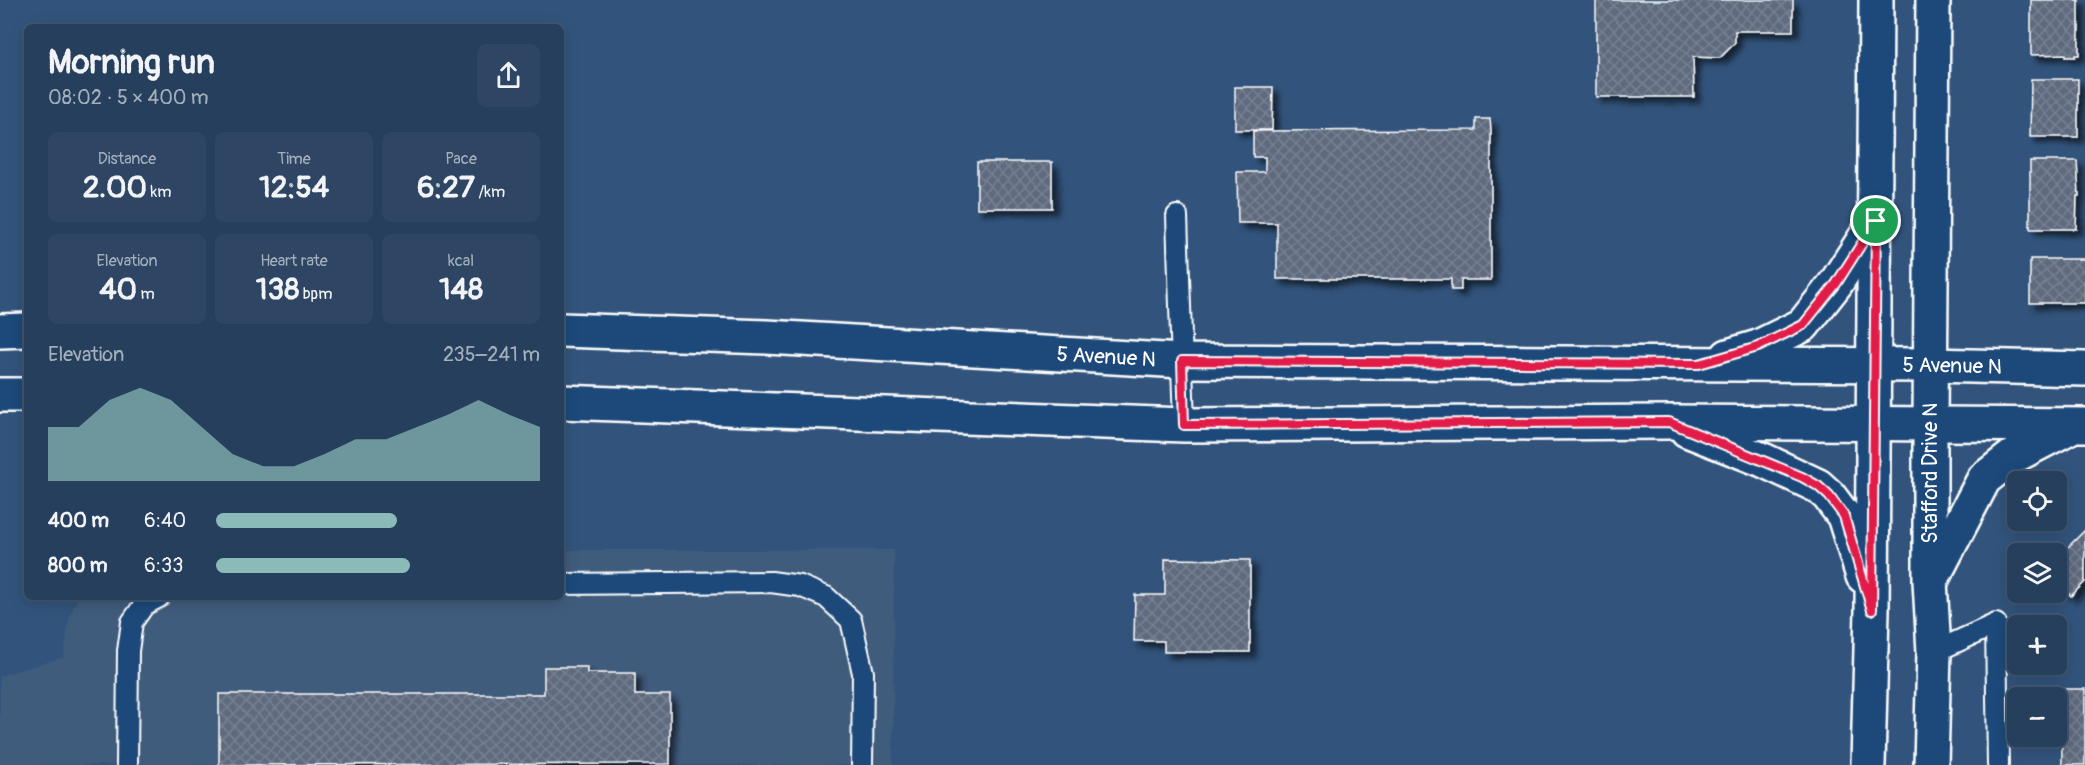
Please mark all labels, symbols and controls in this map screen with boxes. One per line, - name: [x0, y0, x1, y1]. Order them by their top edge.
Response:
- text: Morning run: [48, 42, 215, 83]
- button: share: [477, 44, 540, 107]
- text: 08:02 · 5 × 400 m: [48, 85, 209, 110]
- text: Distance: [98, 149, 156, 169]
- text: Time: [277, 149, 311, 169]
- text: Pace: [445, 149, 477, 169]
- text: 2.00: [83, 169, 147, 206]
- text: 12:54: [259, 169, 329, 206]
- text: 6:27: [417, 169, 475, 206]
- text: km: [147, 182, 171, 202]
- text: /km: [475, 182, 505, 202]
- pin: [1850, 195, 1901, 246]
- icon: arrive: [1859, 204, 1892, 237]
- text: Elevation: [97, 251, 157, 271]
- text: Heart rate: [260, 251, 328, 271]
- text: kcal: [448, 251, 474, 271]
- text: 40: [99, 271, 137, 308]
- text: 138: [256, 271, 299, 308]
- text: 148: [439, 271, 483, 308]
- text: m: [137, 284, 155, 304]
- text: bpm: [299, 284, 332, 304]
- street label: 5 Avenue N: [1056, 340, 1157, 373]
- text: Elevation: [48, 342, 124, 367]
- text: 235–241 m: [443, 342, 540, 367]
- street label: 5 Avenue N: [1902, 351, 2002, 380]
- street label: Stafford Drive N: [1917, 403, 1944, 544]
- map controls: [2007, 471, 2067, 747]
- button: locate: [2007, 471, 2067, 531]
- text: 400 m: [48, 508, 109, 533]
- text: 6:40: [144, 508, 186, 533]
- button: layers: [2007, 543, 2067, 603]
- text: 800 m: [48, 553, 108, 578]
- text: 6:33: [144, 553, 183, 578]
- button: +: [2007, 615, 2067, 675]
- button: −: [2007, 687, 2067, 747]

